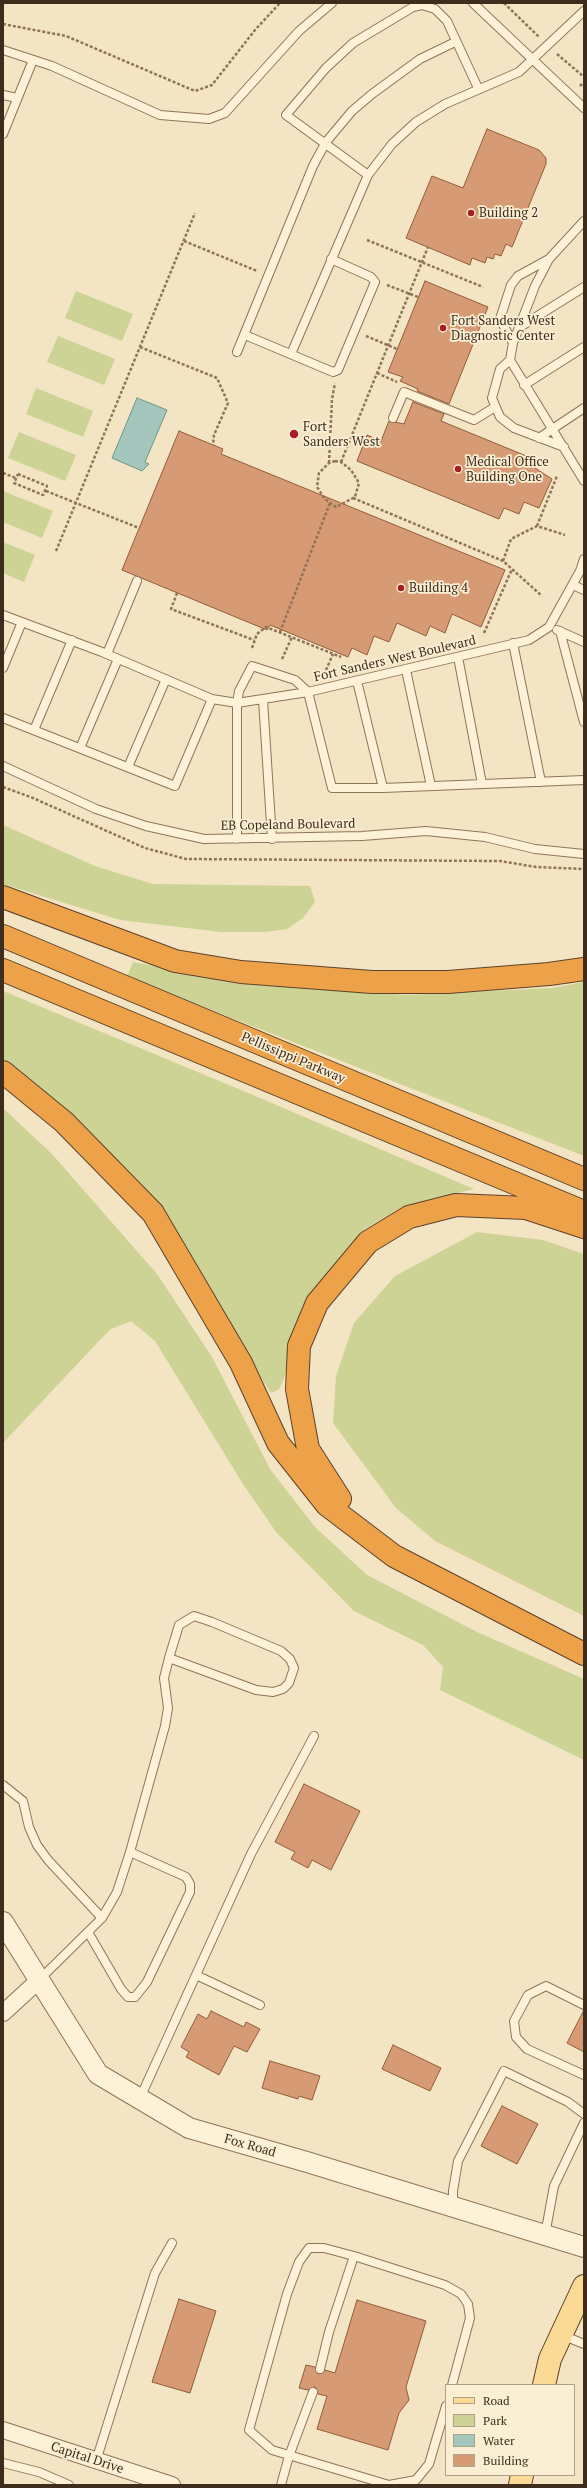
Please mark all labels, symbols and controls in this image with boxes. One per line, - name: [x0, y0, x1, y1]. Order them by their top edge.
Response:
- place label: Building 2: [479, 205, 538, 221]
- marker: Building 2: [466, 208, 476, 218]
- place label: Fort Sanders West Diagnostic Center: [451, 313, 555, 344]
- marker: Fort Sanders West Diagnostic Center: [438, 323, 448, 333]
- place label: Fort Sanders West: [303, 419, 380, 450]
- marker: Fort Sanders West: [288, 428, 300, 440]
- place label: Medical Office Building One: [466, 454, 549, 485]
- marker: Medical Office Building One: [453, 464, 463, 474]
- place label: Building 4: [409, 580, 468, 596]
- marker: Building 4: [396, 583, 406, 593]
- street label: Fort Sanders West Boulevard: [313, 633, 477, 685]
- street label: EB Copeland Boulevard: [221, 816, 355, 834]
- street label: Pellissippi Parkway: [239, 1029, 347, 1087]
- street label: Fox Road: [222, 2131, 278, 2161]
- legend: [445, 2384, 575, 2476]
- text: Road: [483, 2393, 510, 2408]
- text: Park: [483, 2413, 507, 2428]
- text: Water: [483, 2433, 515, 2448]
- street label: Capital Drive: [49, 2439, 125, 2477]
- text: Building: [483, 2453, 528, 2468]

